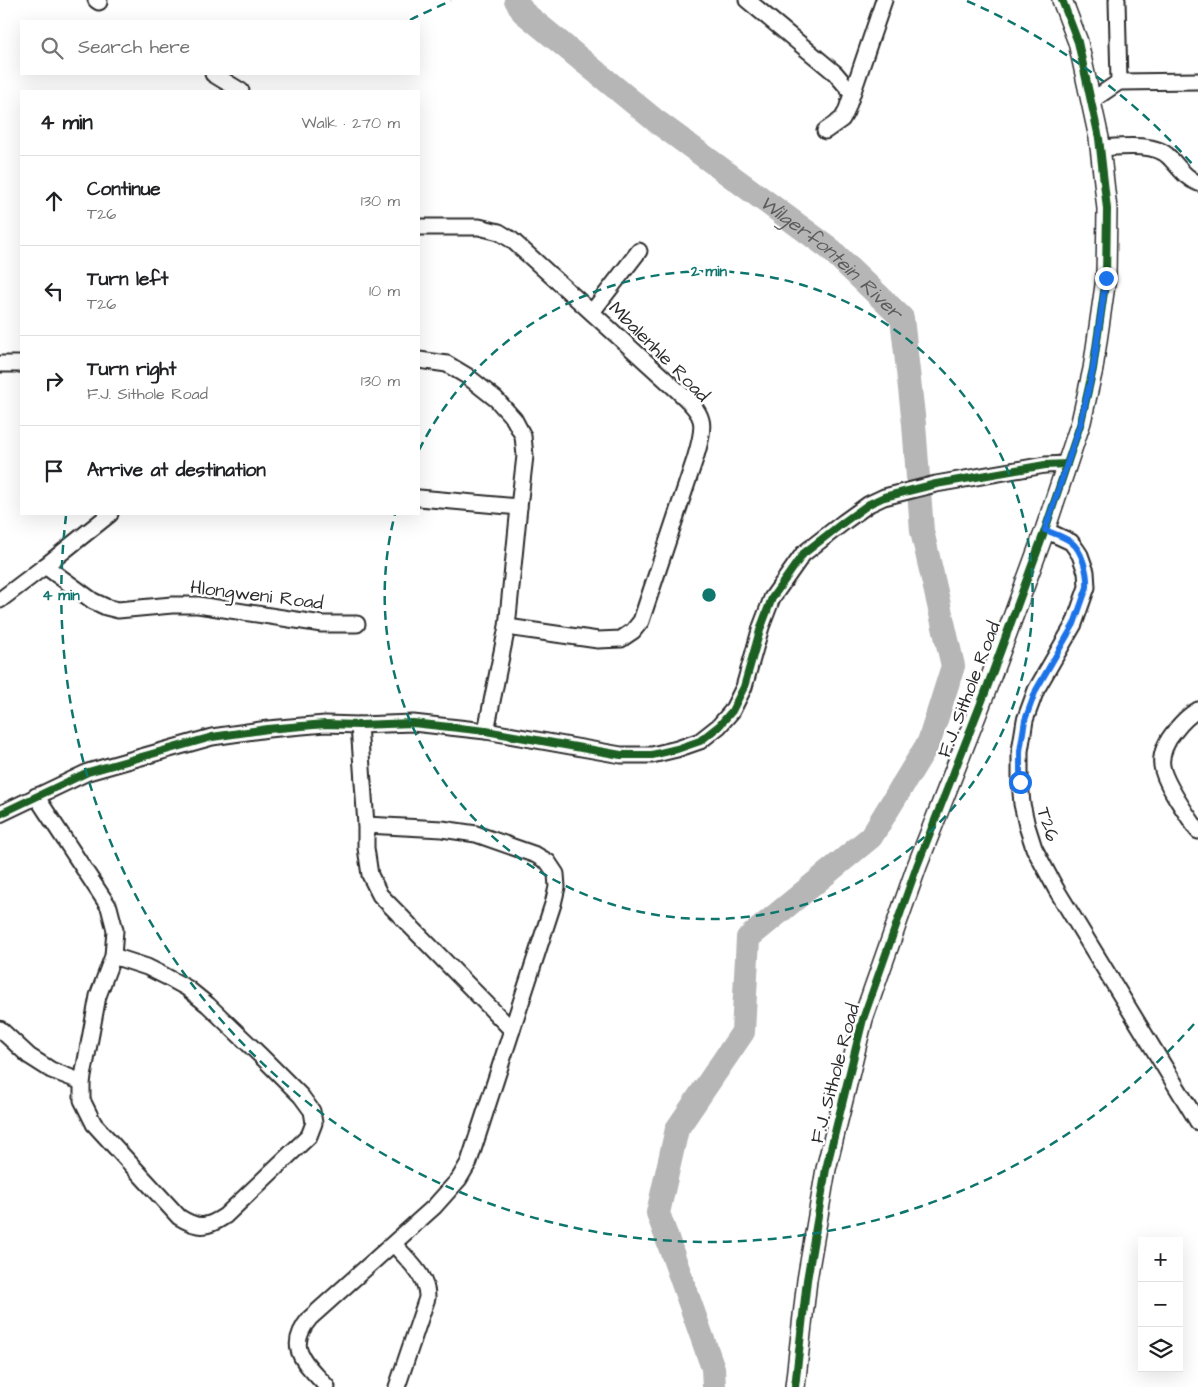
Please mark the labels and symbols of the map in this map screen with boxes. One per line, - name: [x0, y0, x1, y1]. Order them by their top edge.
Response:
- water label: Wilgerfontein River: [754, 189, 910, 328]
- text: 2 min: [690, 261, 728, 282]
- route end: [1095, 267, 1118, 290]
- street label: Mbalenhle Road: [602, 296, 716, 409]
- street label: Hlongweni Road: [189, 574, 325, 618]
- text: 4 min: [42, 585, 80, 606]
- centre of rings: [700, 586, 718, 604]
- street label: F.J. Sithole Road: [931, 617, 1008, 761]
- route start: [1009, 771, 1032, 794]
- street label: T26: [1029, 804, 1066, 845]
- street label: F.J. Sithole Road: [804, 1000, 867, 1146]

